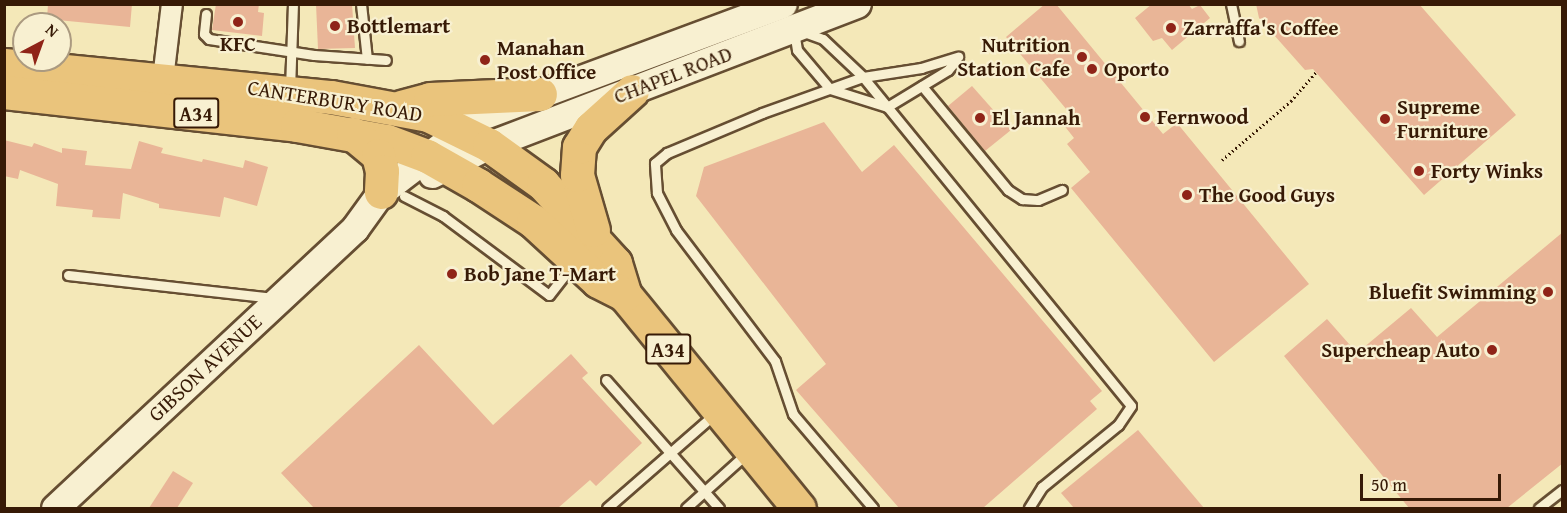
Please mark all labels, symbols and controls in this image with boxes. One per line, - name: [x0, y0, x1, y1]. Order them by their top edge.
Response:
- north arrow: [12, 12, 72, 72]
- place label: Bottlemart: [347, 13, 450, 39]
- marker: KFC: [231, 15, 245, 29]
- place label: Zarraffa's Coffee: [1183, 15, 1339, 41]
- text: N: [41, 17, 64, 42]
- marker: Bottlemart: [328, 19, 342, 33]
- marker: Zarraffa's Coffee: [1164, 21, 1178, 35]
- place label: KFC: [220, 31, 256, 57]
- place label: Nutrition Station Cafe: [957, 32, 1070, 82]
- place label: Manahan Post Office: [497, 35, 596, 85]
- street label: CHAPEL ROAD: [610, 41, 736, 109]
- marker: Nutrition Station Cafe: [1075, 50, 1089, 64]
- marker: Manahan Post Office: [478, 53, 492, 67]
- place label: Oporto: [1104, 56, 1169, 82]
- marker: Oporto: [1085, 62, 1099, 76]
- street label: CANTERBURY ROAD: [246, 75, 424, 127]
- place label: Supreme Furniture: [1397, 94, 1488, 144]
- road number: A34: [172, 96, 220, 130]
- place label: Fernwood: [1157, 104, 1249, 130]
- place label: El Jannah: [992, 105, 1080, 131]
- marker: Fernwood: [1138, 110, 1152, 124]
- marker: El Jannah: [973, 111, 987, 125]
- marker: Supreme Furniture: [1378, 112, 1392, 126]
- place label: Forty Winks: [1431, 158, 1543, 184]
- marker: Forty Winks: [1412, 164, 1426, 178]
- place label: The Good Guys: [1199, 182, 1335, 208]
- marker: The Good Guys: [1180, 188, 1194, 202]
- place label: Bob Jane T-Mart: [464, 261, 616, 287]
- marker: Bob Jane T-Mart: [445, 267, 459, 281]
- place label: Bluefit Swimming: [1369, 279, 1536, 305]
- marker: Bluefit Swimming: [1541, 285, 1555, 299]
- street label: GIBSON AVENUE: [143, 309, 267, 427]
- road number: A34: [644, 332, 692, 366]
- place label: Supercheap Auto: [1321, 337, 1480, 363]
- marker: Supercheap Auto: [1485, 343, 1499, 357]
- scale bar: [1363, 462, 1504, 500]
- text: 50 m: [1371, 471, 1407, 498]

